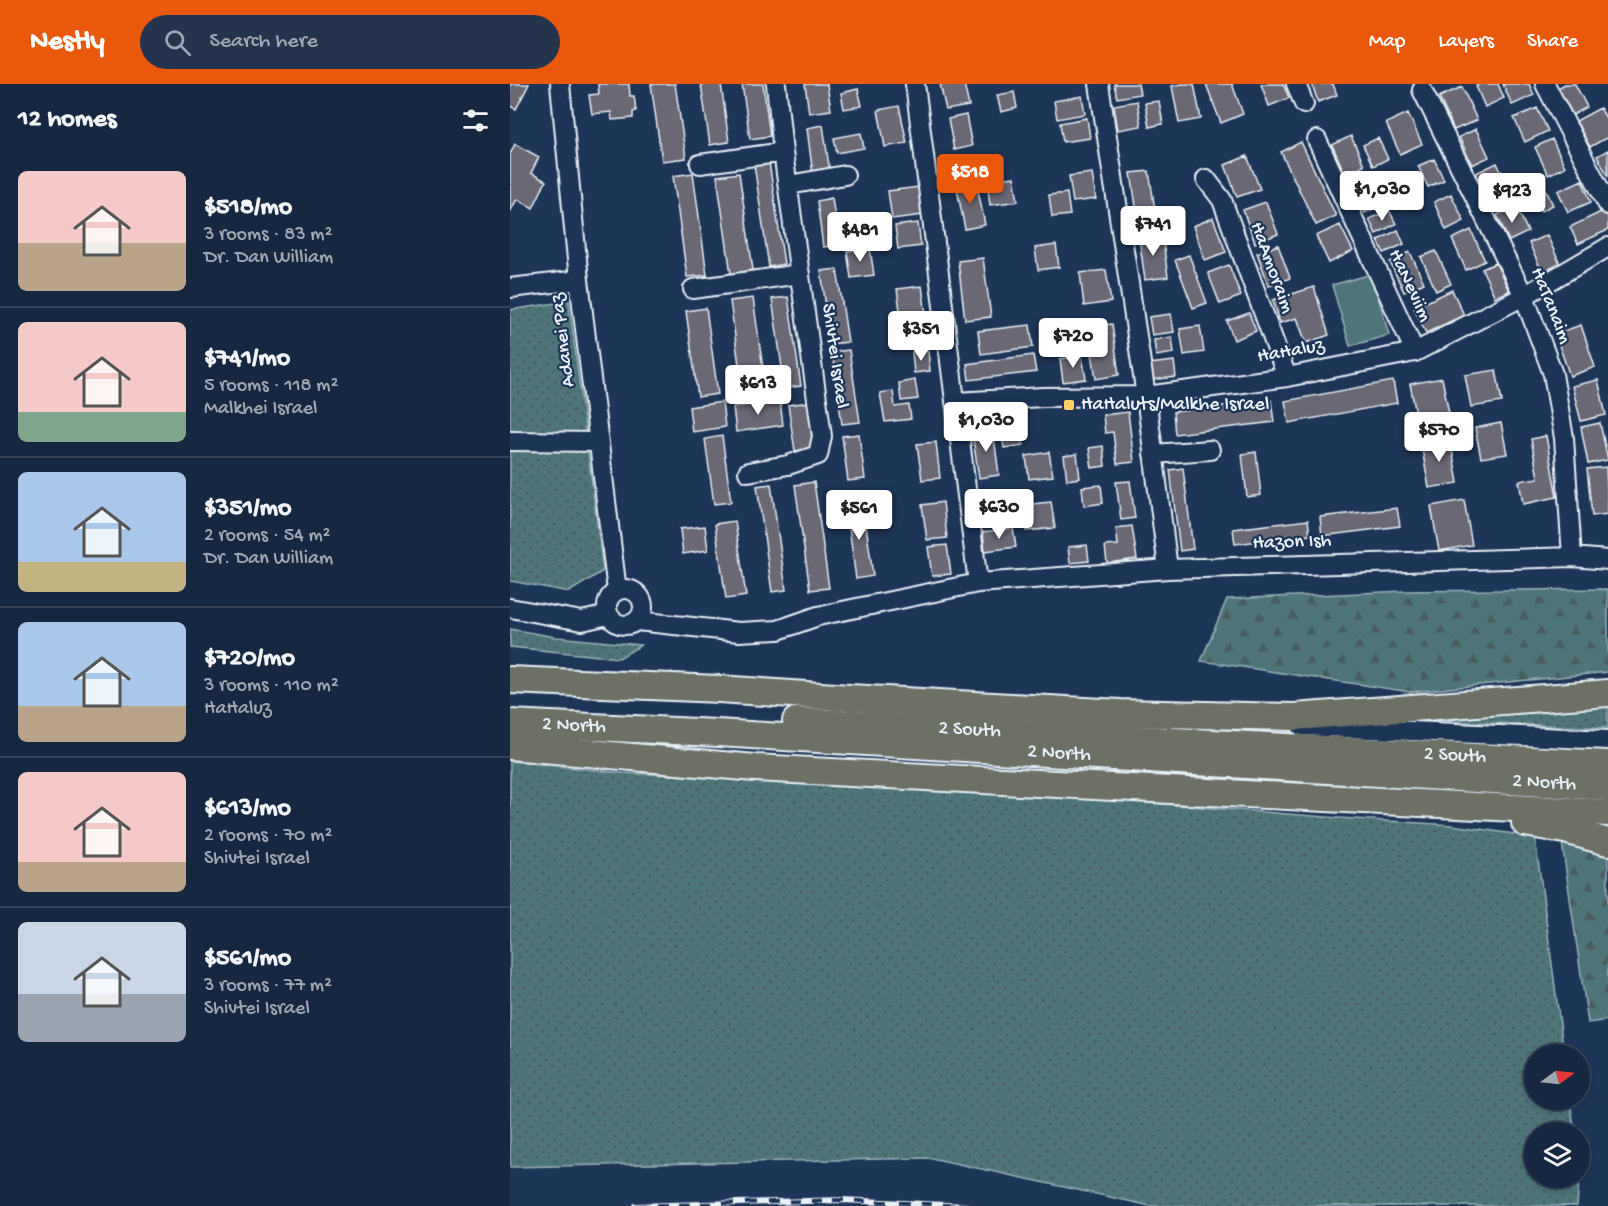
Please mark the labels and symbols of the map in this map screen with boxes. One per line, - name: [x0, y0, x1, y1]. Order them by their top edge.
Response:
- pin: $518: [934, 154, 1006, 205]
- pin: $1,030: [1333, 171, 1431, 222]
- pin: $923: [1476, 173, 1548, 224]
- pin: $741: [1117, 206, 1189, 257]
- pin: $481: [824, 212, 896, 263]
- street label: HaAmoraim: [1244, 219, 1298, 317]
- street label: HaNeviim: [1382, 246, 1436, 326]
- street label: HaTanaim: [1524, 264, 1576, 348]
- street label: Adanei Paz: [547, 291, 581, 388]
- street label: Shivtei Israel: [815, 302, 853, 410]
- pin: $351: [885, 311, 957, 362]
- pin: $720: [1037, 318, 1109, 369]
- street label: HaHaluz: [1256, 335, 1327, 369]
- pin: $613: [722, 365, 794, 416]
- place label: HaHaluts/Malkhe Israel: [1081, 394, 1269, 417]
- marker: HaHaluts/Malkhe Israel: [1062, 398, 1076, 412]
- pin: $1,030: [937, 402, 1035, 453]
- pin: $570: [1403, 412, 1475, 463]
- pin: $630: [963, 489, 1035, 540]
- pin: $561: [823, 490, 895, 541]
- street label: Hazon Ish: [1252, 530, 1332, 556]
- street label: 2 North: [541, 713, 607, 739]
- street label: 2 South: [938, 717, 1002, 743]
- street label: 2 North: [1026, 740, 1092, 767]
- street label: 2 South: [1423, 743, 1487, 769]
- street label: 2 North: [1512, 770, 1577, 797]
- north arrow: [1524, 1044, 1590, 1110]

